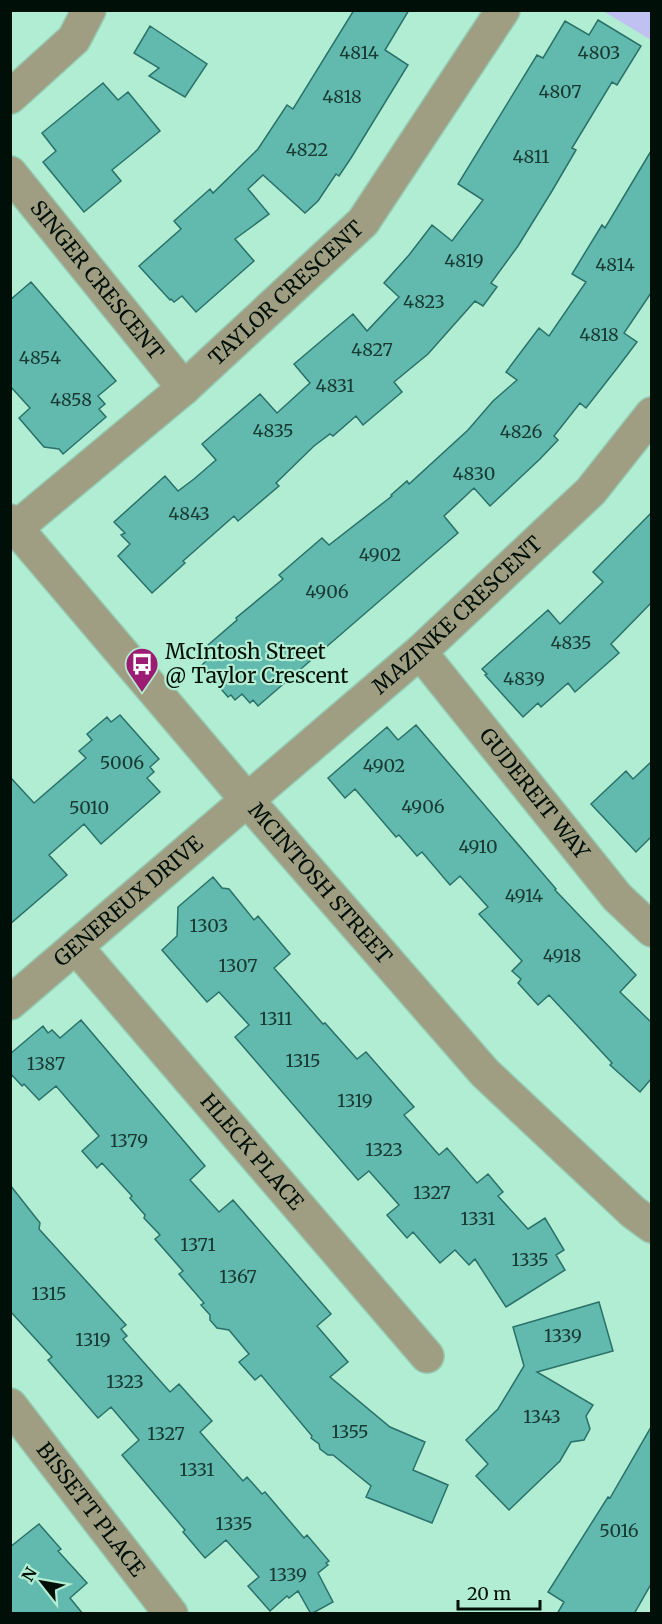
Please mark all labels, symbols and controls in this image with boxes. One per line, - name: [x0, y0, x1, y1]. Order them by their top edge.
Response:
- house number: 4814: [339, 41, 379, 64]
- house number: 4803: [578, 41, 620, 64]
- house number: 4807: [538, 80, 582, 103]
- house number: 4818: [322, 85, 362, 108]
- house number: 4822: [286, 138, 328, 161]
- house number: 4811: [513, 145, 549, 168]
- street label: SINGER CRESCENT: [25, 195, 170, 365]
- street label: TAYLOR CRESCENT: [203, 214, 369, 371]
- house number: 4819: [444, 249, 484, 272]
- house number: 4814: [595, 253, 635, 276]
- house number: 4823: [403, 290, 445, 313]
- house number: 4818: [579, 323, 619, 346]
- house number: 4827: [351, 338, 393, 361]
- house number: 4854: [19, 346, 61, 369]
- house number: 4831: [316, 374, 354, 397]
- house number: 4858: [50, 388, 92, 411]
- house number: 4835: [253, 419, 293, 442]
- house number: 4826: [500, 420, 542, 443]
- house number: 4830: [453, 462, 495, 485]
- house number: 4843: [168, 502, 210, 525]
- street label: MAZINKE CRESCENT: [367, 530, 548, 700]
- house number: 4902: [359, 543, 401, 566]
- house number: 4906: [305, 580, 349, 603]
- house number: 4835: [551, 631, 591, 654]
- place label: McIntosh Street @ Taylor Crescent: [165, 638, 348, 689]
- bus stop icon: McIntosh Street @ Taylor Crescent: [124, 646, 160, 693]
- house number: 4839: [503, 667, 545, 690]
- street label: GUDEREIT WAY: [474, 722, 596, 865]
- house number: 5006: [100, 751, 144, 774]
- house number: 4902: [363, 754, 405, 777]
- house number: 4906: [401, 795, 445, 818]
- house number: 5010: [69, 796, 109, 819]
- street label: MCINTOSH STREET: [243, 797, 398, 970]
- street label: GENEREUX DRIVE: [48, 829, 209, 972]
- house number: 4910: [458, 835, 498, 858]
- house number: 4914: [505, 884, 543, 907]
- house number: 1303: [190, 914, 228, 937]
- house number: 4918: [543, 944, 581, 967]
- house number: 1307: [218, 954, 258, 977]
- house number: 1311: [260, 1007, 292, 1030]
- house number: 1315: [285, 1049, 321, 1072]
- house number: 1387: [27, 1052, 65, 1075]
- street label: HLECK PLACE: [195, 1088, 310, 1216]
- house number: 1319: [337, 1089, 373, 1112]
- house number: 1379: [110, 1129, 148, 1152]
- house number: 1323: [365, 1138, 403, 1161]
- house number: 1327: [413, 1181, 451, 1204]
- house number: 1331: [461, 1207, 495, 1230]
- house number: 1371: [180, 1233, 216, 1256]
- house number: 1335: [512, 1248, 548, 1271]
- house number: 1367: [219, 1265, 257, 1288]
- house number: 1315: [31, 1282, 67, 1305]
- house number: 1339: [544, 1324, 582, 1347]
- house number: 1319: [75, 1328, 111, 1351]
- house number: 1323: [106, 1370, 144, 1393]
- house number: 1343: [523, 1405, 561, 1428]
- house number: 1355: [332, 1420, 368, 1443]
- house number: 1327: [147, 1422, 185, 1445]
- street label: BISSETT PLACE: [31, 1437, 152, 1582]
- house number: 1331: [180, 1458, 214, 1481]
- house number: 1335: [216, 1512, 252, 1535]
- house number: 5016: [599, 1519, 639, 1542]
- north arrow: [12, 1552, 72, 1612]
- text: N: [17, 1563, 41, 1585]
- house number: 1339: [269, 1563, 307, 1586]
- scale bar: [458, 1573, 540, 1611]
- text: 20 m: [467, 1582, 511, 1605]

